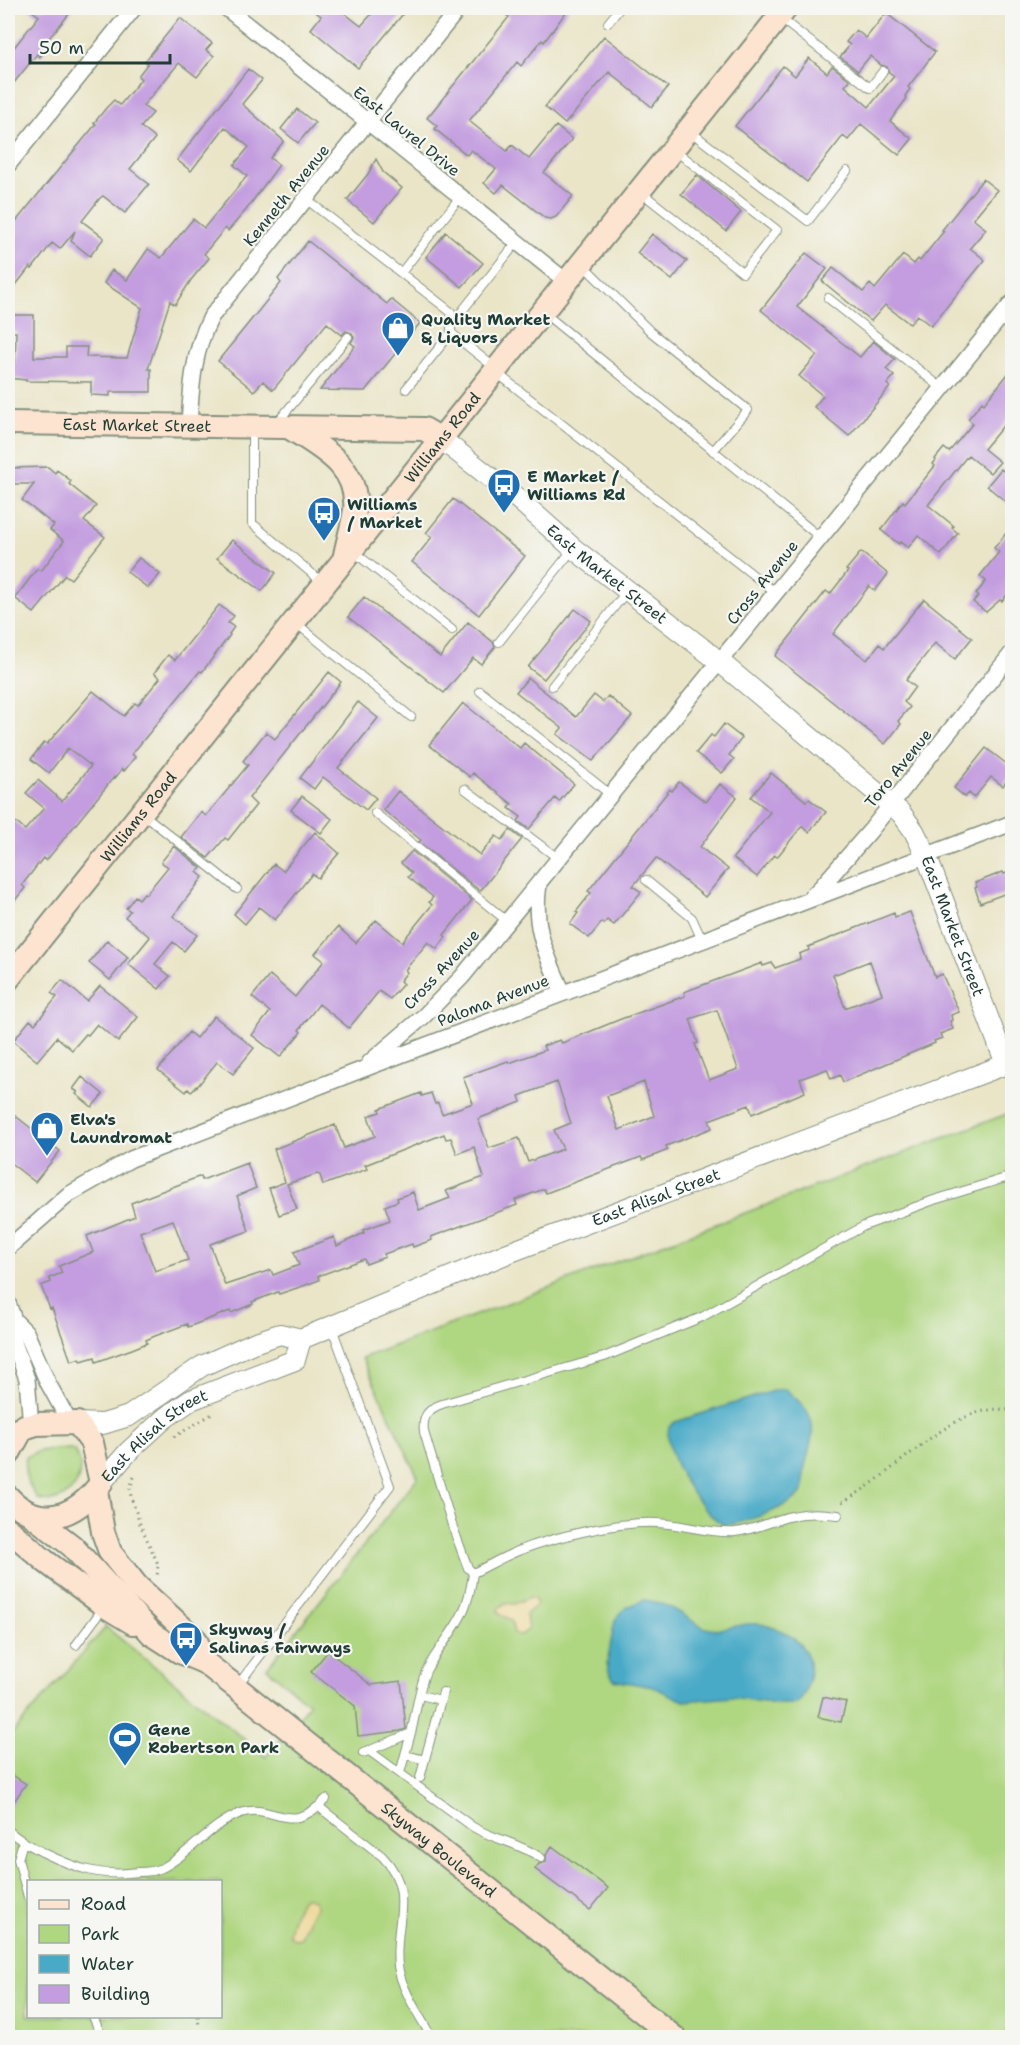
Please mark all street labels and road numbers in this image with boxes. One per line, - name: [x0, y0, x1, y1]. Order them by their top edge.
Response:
- street label: East Laurel Drive: [349, 82, 465, 181]
- street label: Kenneth Avenue: [239, 140, 334, 251]
- street label: Williams Road: [400, 388, 485, 488]
- street label: East Market Street: [62, 414, 212, 437]
- street label: East Market Street: [542, 519, 672, 629]
- street label: Cross Avenue: [722, 536, 803, 629]
- street label: Toro Avenue: [860, 724, 937, 812]
- street label: Williams Road: [96, 767, 181, 867]
- street label: East Market Street: [916, 853, 989, 999]
- street label: Cross Avenue: [399, 925, 484, 1014]
- street label: Paloma Avenue: [434, 969, 552, 1031]
- street label: East Alisal Street: [589, 1164, 723, 1231]
- street label: East Alisal Street: [96, 1385, 210, 1487]
- street label: Skyway Boulevard: [377, 1797, 501, 1902]

